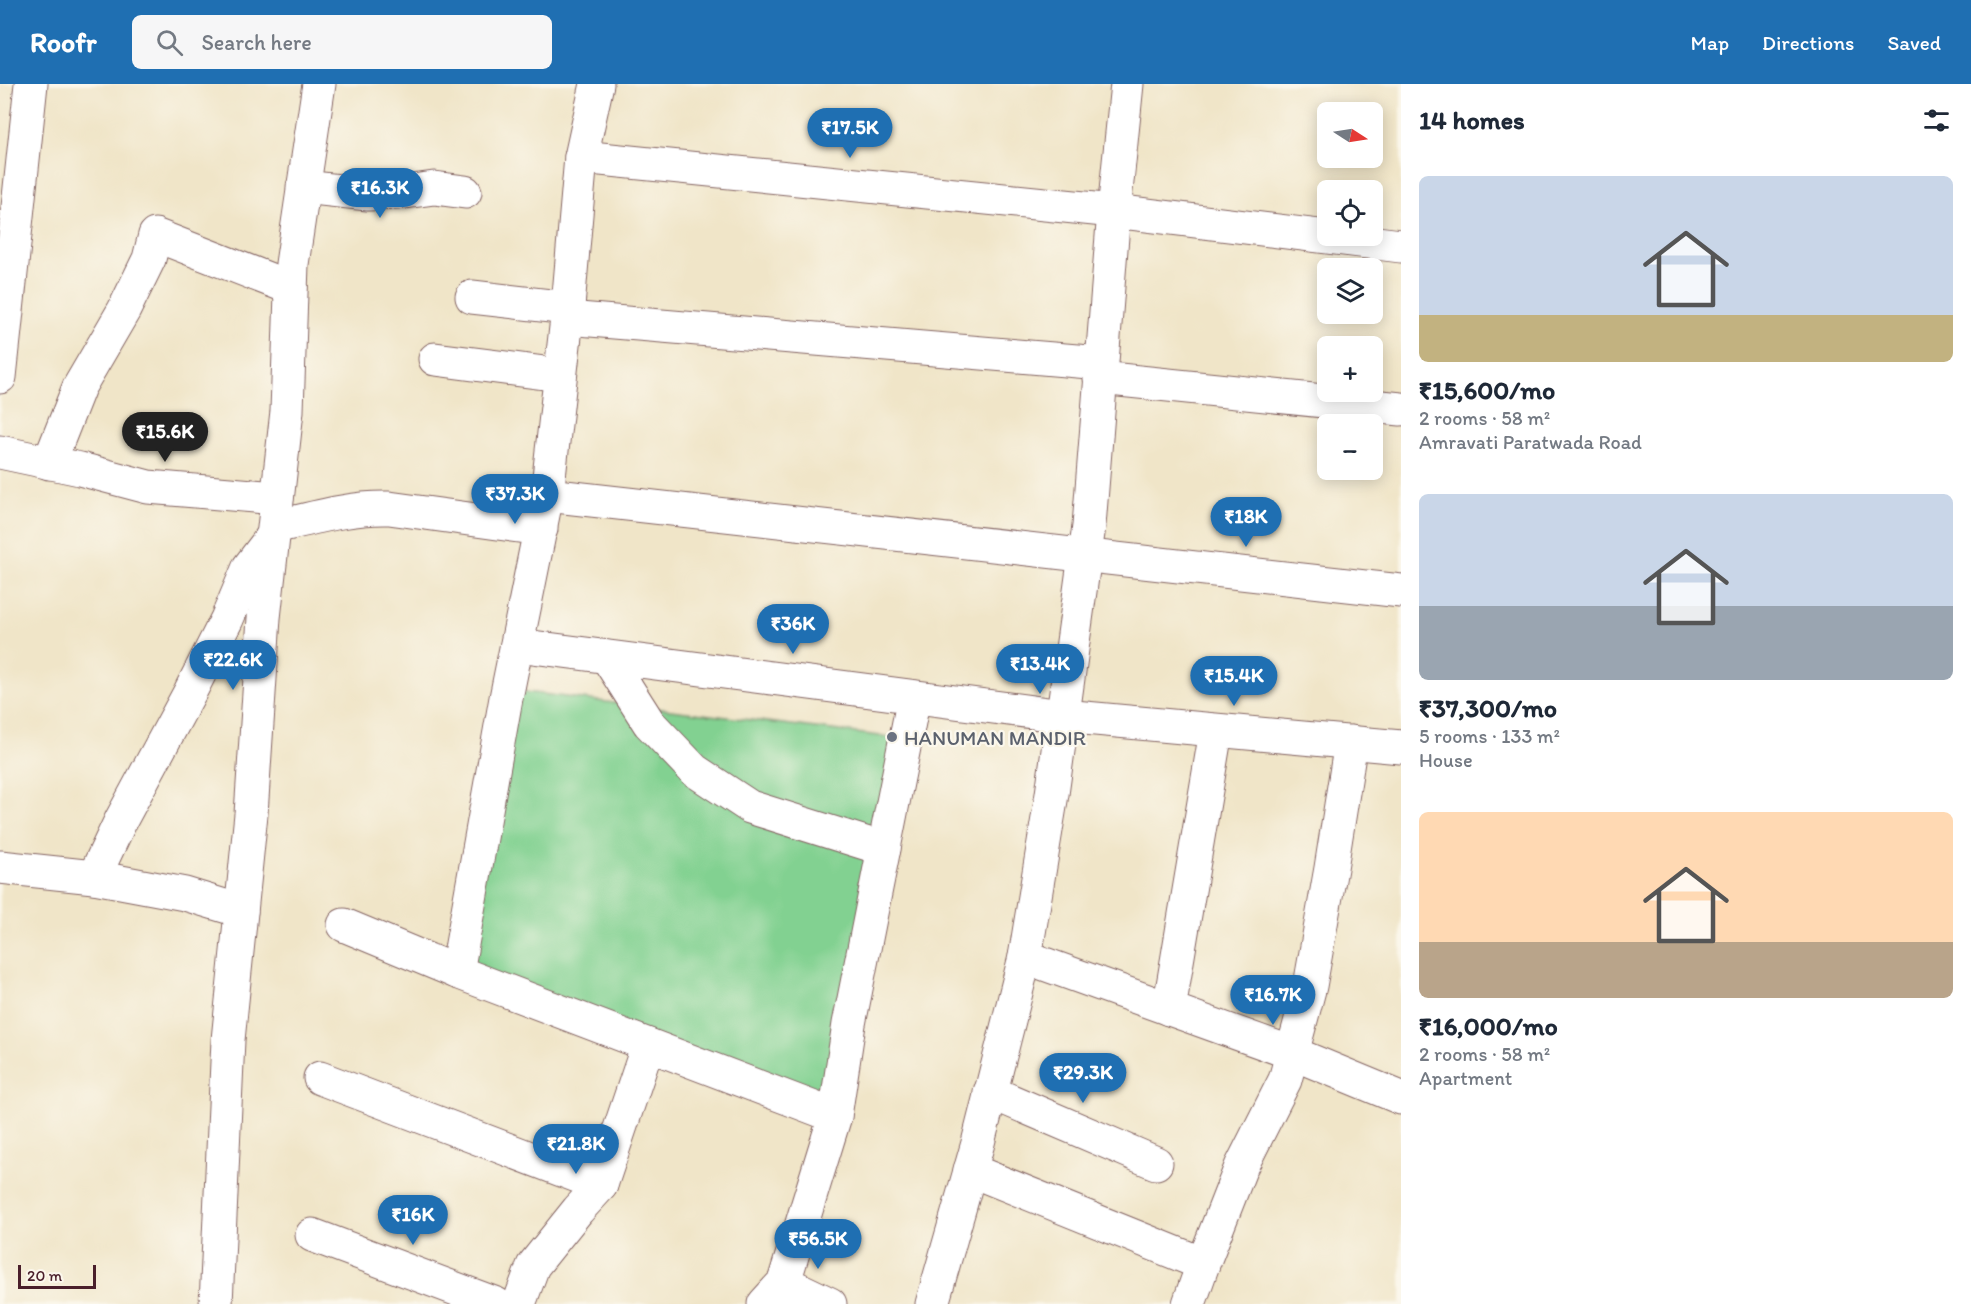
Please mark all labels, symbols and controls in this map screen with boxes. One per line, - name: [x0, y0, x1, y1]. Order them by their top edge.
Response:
- search box: [132, 15, 552, 69]
- text: Roofr: [30, 25, 96, 59]
- icon: search: [153, 26, 186, 59]
- text: Search here: [201, 29, 312, 56]
- text: Map: [1691, 30, 1729, 55]
- text: Directions: [1762, 30, 1854, 55]
- text: Saved: [1887, 30, 1941, 55]
- north arrow: [1317, 102, 1383, 168]
- map controls: [1317, 102, 1383, 480]
- text: 14 homes: [1419, 104, 1525, 136]
- icon: filters: [1920, 104, 1953, 137]
- pin: ₹17.5K: [801, 108, 899, 159]
- text: ₹17.5K: [821, 115, 879, 139]
- pin: ₹16.3K: [331, 168, 429, 219]
- text: ₹16.3K: [351, 175, 409, 199]
- button: locate: [1317, 180, 1383, 246]
- icon: home: [1632, 215, 1740, 323]
- button: layers: [1317, 258, 1383, 324]
- button: +: [1317, 336, 1383, 402]
- text: ₹15,600/mo: [1419, 374, 1555, 406]
- text: 2 rooms · 58 m²: [1419, 406, 1550, 430]
- pin: ₹15.6K: [116, 412, 214, 463]
- button: −: [1317, 414, 1383, 480]
- text: ₹15.6K: [136, 419, 194, 443]
- text: Amravati Paratwada Road: [1419, 430, 1642, 454]
- pin: ₹37.3K: [466, 474, 564, 525]
- text: ₹37.3K: [485, 481, 545, 505]
- pin: ₹18K: [1210, 497, 1282, 548]
- text: ₹18K: [1225, 504, 1267, 528]
- icon: home: [1632, 533, 1740, 641]
- pin: ₹36K: [757, 604, 829, 655]
- text: ₹36K: [771, 611, 815, 635]
- pin: ₹22.6K: [184, 640, 282, 691]
- pin: ₹13.4K: [991, 644, 1089, 695]
- text: ₹22.6K: [203, 647, 263, 671]
- text: ₹13.4K: [1010, 651, 1070, 675]
- pin: ₹15.4K: [1185, 656, 1283, 707]
- text: ₹15.4K: [1204, 663, 1264, 687]
- text: ₹37,300/mo: [1419, 692, 1557, 724]
- text: 5 rooms · 133 m²: [1419, 724, 1560, 748]
- place label: HANUMAN MANDIR: [904, 725, 1086, 750]
- marker: HANUMAN MANDIR: [885, 730, 899, 744]
- text: House: [1419, 748, 1473, 772]
- icon: home: [1632, 851, 1740, 959]
- pin: ₹16.7K: [1224, 975, 1322, 1026]
- text: ₹16.7K: [1244, 982, 1302, 1006]
- text: ₹16,000/mo: [1419, 1010, 1558, 1042]
- text: 2 rooms · 58 m²: [1419, 1042, 1550, 1066]
- pin: ₹29.3K: [1034, 1053, 1132, 1104]
- text: ₹29.3K: [1053, 1060, 1113, 1084]
- text: Apartment: [1419, 1066, 1512, 1090]
- pin: ₹21.8K: [527, 1124, 625, 1175]
- text: ₹21.8K: [547, 1131, 605, 1155]
- pin: ₹16K: [377, 1195, 449, 1246]
- text: ₹16K: [392, 1202, 434, 1226]
- pin: ₹56.5K: [769, 1219, 867, 1270]
- text: ₹56.5K: [788, 1226, 848, 1250]
- scale bar: [18, 1262, 96, 1290]
- text: 20 m: [27, 1266, 62, 1285]

